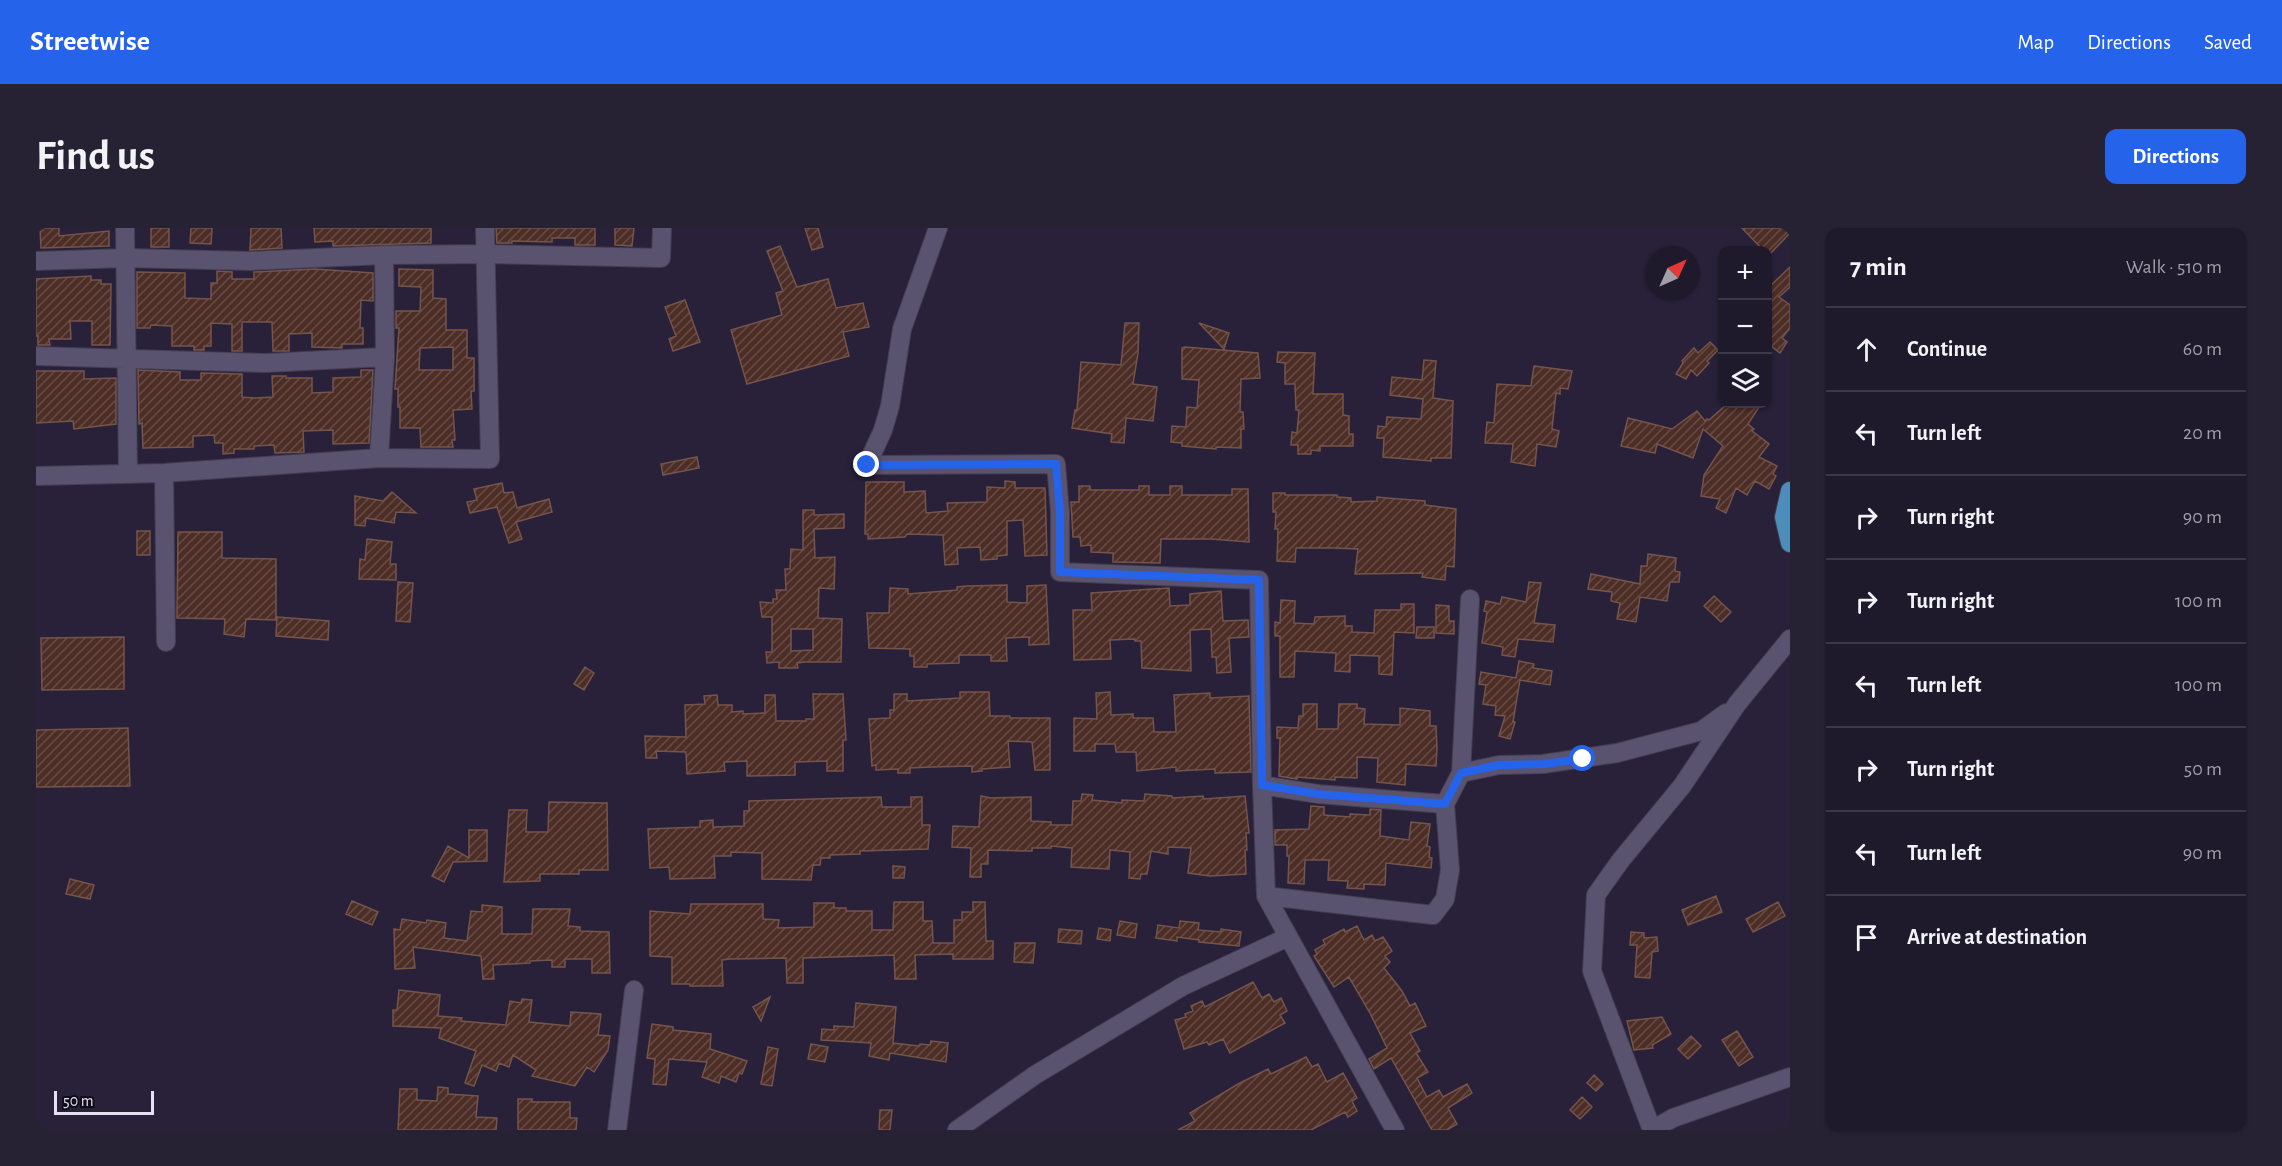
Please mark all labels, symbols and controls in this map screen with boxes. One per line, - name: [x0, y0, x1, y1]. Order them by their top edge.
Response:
- text: Streetwise: [30, 28, 150, 56]
- text: Map: [2018, 32, 2054, 53]
- text: Directions: [2087, 32, 2171, 53]
- text: Saved: [2204, 32, 2252, 53]
- button: Directions: [2105, 129, 2246, 184]
- text: Find us: [36, 135, 155, 177]
- north arrow: [1646, 246, 1700, 300]
- map controls: [1718, 246, 1772, 408]
- button: +: [1718, 246, 1772, 300]
- text: 7 min: [1850, 254, 1907, 280]
- text: Walk · 510 m: [2126, 257, 2222, 277]
- button: −: [1718, 300, 1772, 354]
- icon: ahead: [1850, 333, 1883, 366]
- text: Continue: [1907, 338, 1987, 360]
- text: 60 m: [2183, 339, 2222, 359]
- button: layers: [1718, 354, 1772, 408]
- icon: left: [1850, 417, 1883, 450]
- text: Turn left: [1907, 422, 1981, 444]
- text: 20 m: [2183, 423, 2222, 443]
- route end: [853, 451, 879, 477]
- icon: right: [1850, 501, 1883, 534]
- text: Turn right: [1907, 506, 1994, 528]
- text: 90 m: [2183, 507, 2222, 527]
- icon: right: [1850, 585, 1883, 618]
- text: Turn right: [1907, 590, 1994, 612]
- text: 100 m: [2175, 591, 2222, 611]
- icon: left: [1850, 669, 1883, 702]
- text: Turn left: [1907, 674, 1981, 696]
- text: 100 m: [2175, 675, 2222, 695]
- route start: [1569, 745, 1595, 771]
- icon: right: [1850, 753, 1883, 786]
- text: Turn right: [1907, 758, 1994, 780]
- text: 50 m: [2184, 759, 2222, 779]
- icon: left: [1850, 837, 1883, 870]
- text: Turn left: [1907, 842, 1981, 864]
- text: 90 m: [2183, 843, 2222, 863]
- icon: arrive: [1850, 921, 1883, 954]
- text: Arrive at destination: [1907, 926, 2087, 948]
- scale bar: [54, 1088, 154, 1116]
- text: 50 m: [63, 1093, 94, 1109]

